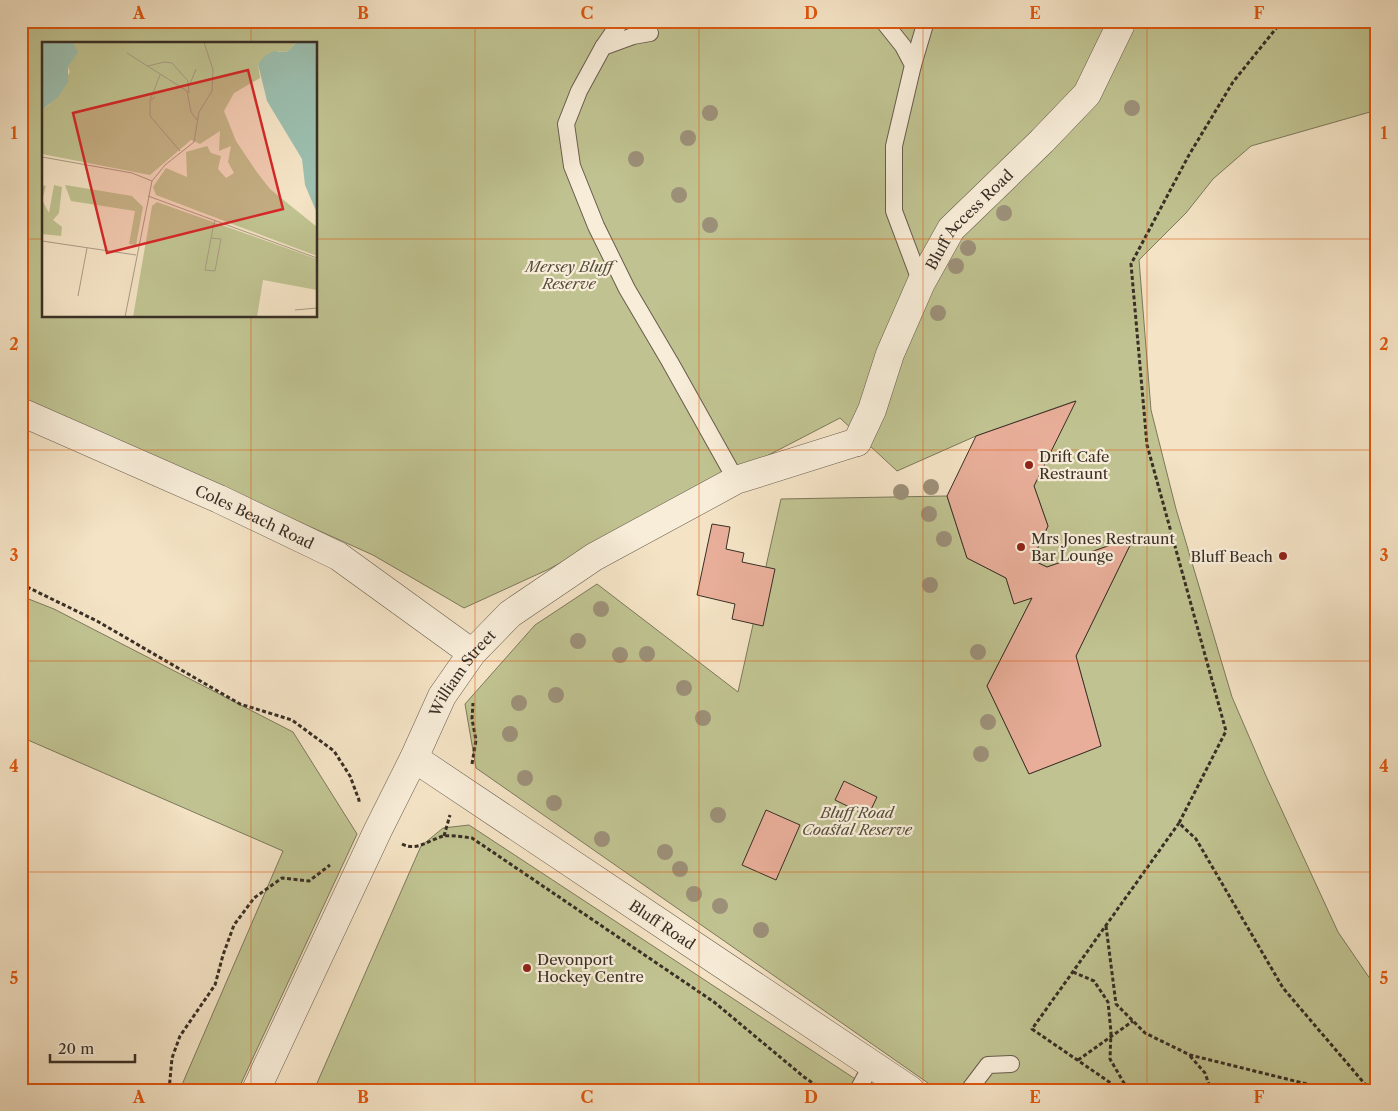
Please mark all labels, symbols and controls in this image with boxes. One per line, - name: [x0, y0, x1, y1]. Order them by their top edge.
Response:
- text: A: [132, 3, 146, 23]
- text: B: [357, 3, 369, 23]
- text: C: [581, 3, 593, 23]
- text: D: [804, 3, 818, 23]
- text: E: [1029, 3, 1041, 23]
- text: F: [1254, 3, 1265, 23]
- inset map: [42, 42, 318, 318]
- text: 1: [10, 123, 18, 143]
- text: 1: [1380, 123, 1388, 143]
- street label: Bluff Access Road: [921, 165, 1017, 273]
- park label: Mersey Bluff Reserve: [523, 257, 618, 293]
- text: 2: [9, 334, 19, 354]
- text: 2: [1379, 334, 1389, 354]
- place label: Drift Cafe Restraunt: [1039, 447, 1109, 483]
- marker: Drift Cafe Restraunt: [1023, 459, 1035, 471]
- street label: Coles Beach Road: [192, 480, 317, 553]
- place label: Mrs Jones Restraunt Bar Lounge: [1031, 529, 1175, 565]
- marker: Mrs Jones Restraunt Bar Lounge: [1015, 541, 1027, 553]
- text: 3: [9, 545, 19, 565]
- text: 3: [1379, 545, 1389, 565]
- place label: Bluff Beach: [1191, 547, 1274, 566]
- marker: Bluff Beach: [1277, 550, 1289, 562]
- street label: William Street: [424, 625, 500, 720]
- text: 4: [9, 756, 19, 776]
- text: 4: [1379, 756, 1389, 776]
- park label: Bluff Road Coastal Reserve: [802, 803, 913, 839]
- street label: Bluff Road: [626, 895, 699, 953]
- place label: Devonport Hockey Centre: [537, 950, 644, 986]
- marker: Devonport Hockey Centre: [521, 962, 533, 974]
- text: 5: [10, 968, 19, 988]
- text: 5: [1380, 968, 1389, 988]
- scale bar: [50, 1031, 135, 1063]
- text: 20 m: [58, 1039, 94, 1058]
- text: A: [132, 1087, 146, 1107]
- text: B: [357, 1087, 369, 1107]
- text: C: [581, 1087, 593, 1107]
- text: D: [804, 1087, 818, 1107]
- text: E: [1029, 1087, 1041, 1107]
- text: F: [1254, 1087, 1265, 1107]

